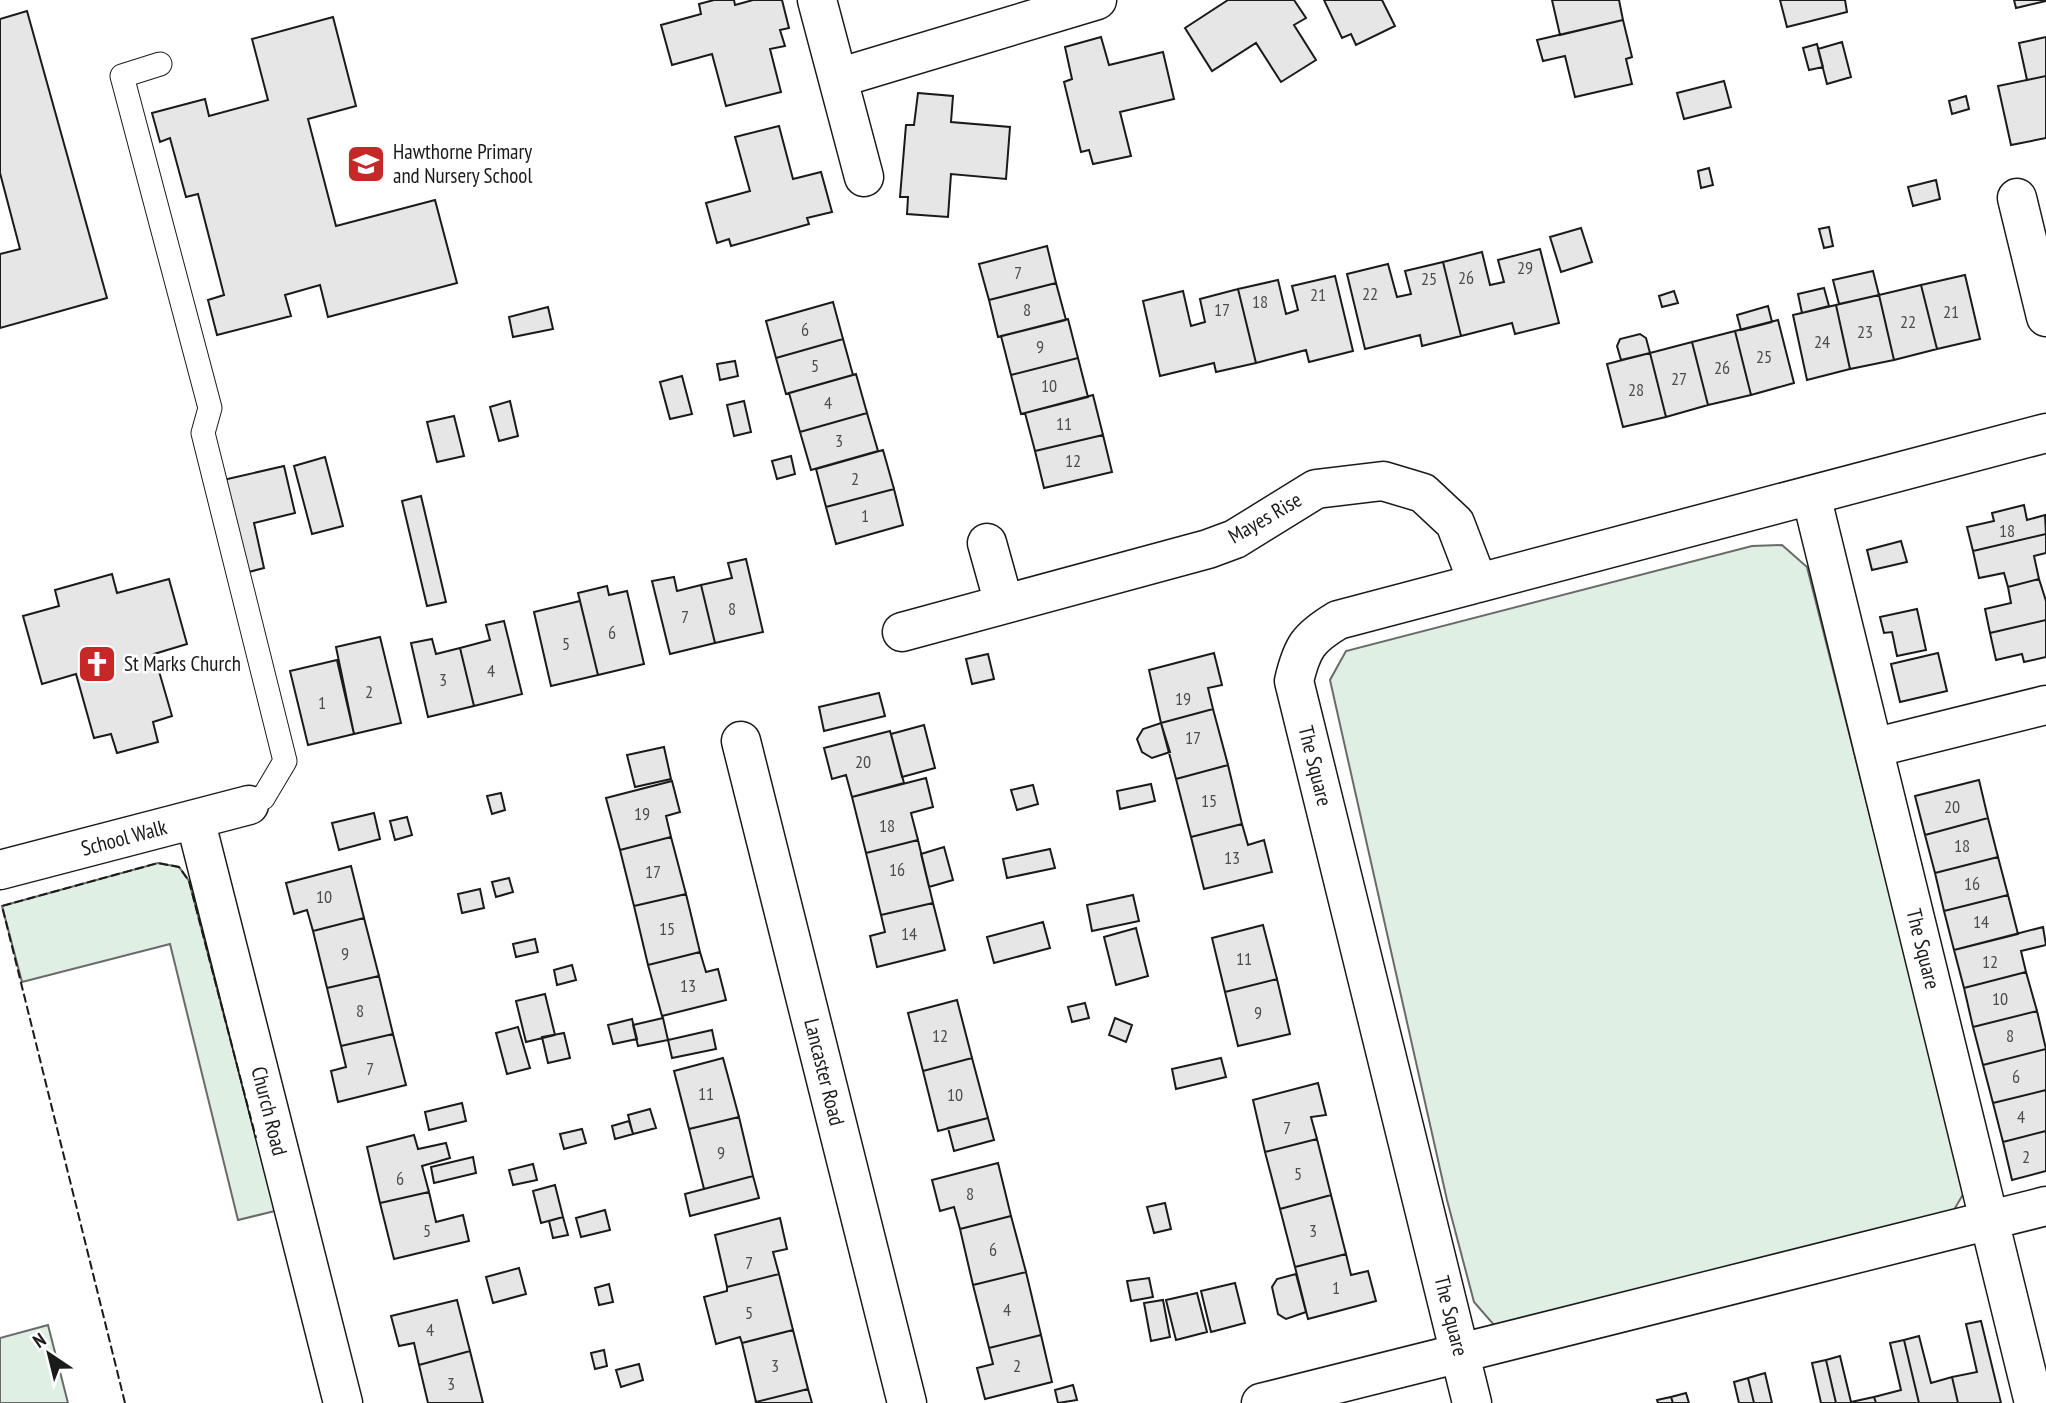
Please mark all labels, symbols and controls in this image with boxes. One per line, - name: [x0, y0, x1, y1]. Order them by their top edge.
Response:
- place label: Hawthorne Primary and Nursery School: [393, 138, 532, 189]
- school or university icon: Hawthorne Primary and Nursery School: [345, 143, 387, 185]
- house number: 29: [1517, 256, 1533, 279]
- house number: 7: [1014, 261, 1022, 284]
- house number: 26: [1458, 266, 1474, 289]
- house number: 25: [1421, 267, 1437, 290]
- house number: 22: [1362, 282, 1378, 305]
- house number: 21: [1310, 283, 1326, 306]
- house number: 18: [1252, 290, 1268, 313]
- house number: 8: [1023, 298, 1031, 321]
- house number: 17: [1214, 298, 1230, 321]
- house number: 21: [1943, 300, 1959, 323]
- house number: 22: [1900, 310, 1916, 333]
- house number: 6: [801, 318, 809, 341]
- house number: 23: [1857, 320, 1873, 343]
- house number: 24: [1814, 330, 1830, 353]
- house number: 9: [1036, 335, 1044, 358]
- house number: 25: [1756, 345, 1772, 368]
- house number: 5: [811, 354, 819, 377]
- house number: 26: [1714, 356, 1730, 379]
- house number: 27: [1671, 367, 1687, 390]
- house number: 10: [1041, 374, 1057, 397]
- house number: 28: [1628, 378, 1644, 401]
- house number: 4: [824, 391, 832, 414]
- house number: 11: [1056, 412, 1072, 435]
- house number: 3: [835, 429, 843, 452]
- house number: 12: [1065, 449, 1081, 472]
- house number: 2: [851, 467, 859, 490]
- street label: Mayes Rise: [1223, 486, 1306, 549]
- house number: 1: [861, 504, 869, 527]
- house number: 18: [1999, 519, 2015, 542]
- house number: 8: [728, 597, 736, 620]
- house number: 7: [681, 605, 689, 628]
- house number: 6: [608, 621, 616, 644]
- house number: 5: [562, 632, 570, 655]
- church icon: St Marks Church: [76, 643, 118, 685]
- place label: St Marks Church: [124, 650, 241, 677]
- house number: 4: [487, 659, 495, 682]
- house number: 3: [439, 668, 447, 691]
- house number: 2: [365, 680, 373, 703]
- house number: 19: [1175, 687, 1191, 710]
- house number: 1: [318, 691, 326, 714]
- street label: The Square: [1292, 723, 1338, 809]
- house number: 17: [1185, 726, 1201, 749]
- house number: 20: [855, 750, 871, 773]
- house number: 15: [1201, 789, 1217, 812]
- house number: 20: [1944, 795, 1960, 818]
- house number: 19: [634, 802, 650, 825]
- street label: School Walk: [78, 813, 170, 862]
- house number: 18: [879, 814, 895, 837]
- house number: 18: [1954, 834, 1970, 857]
- house number: 13: [1224, 846, 1240, 869]
- house number: 16: [889, 858, 905, 881]
- house number: 17: [645, 860, 661, 883]
- house number: 16: [1964, 872, 1980, 895]
- house number: 10: [316, 885, 332, 908]
- street label: The Square: [1900, 906, 1946, 992]
- house number: 14: [1973, 910, 1989, 933]
- house number: 15: [659, 917, 675, 940]
- house number: 14: [901, 922, 917, 945]
- house number: 9: [341, 942, 349, 965]
- house number: 11: [1236, 947, 1252, 970]
- house number: 12: [1982, 950, 1998, 973]
- house number: 13: [680, 974, 696, 997]
- house number: 10: [1992, 987, 2008, 1010]
- house number: 8: [356, 999, 364, 1022]
- house number: 9: [1254, 1001, 1262, 1024]
- street label: Lancaster Road: [798, 1016, 851, 1128]
- house number: 12: [932, 1024, 948, 1047]
- house number: 8: [2006, 1024, 2014, 1047]
- house number: 7: [366, 1057, 374, 1080]
- street label: Church Road: [245, 1064, 294, 1158]
- house number: 6: [2012, 1065, 2020, 1088]
- house number: 11: [698, 1082, 714, 1105]
- house number: 10: [947, 1083, 963, 1106]
- house number: 4: [2017, 1105, 2025, 1128]
- house number: 7: [1283, 1116, 1291, 1139]
- house number: 9: [717, 1141, 725, 1164]
- house number: 2: [2022, 1145, 2030, 1168]
- house number: 5: [1294, 1162, 1302, 1185]
- house number: 6: [396, 1167, 404, 1190]
- house number: 8: [966, 1182, 974, 1205]
- house number: 5: [423, 1219, 431, 1242]
- house number: 3: [1309, 1219, 1317, 1242]
- house number: 6: [989, 1238, 997, 1261]
- house number: 7: [745, 1251, 753, 1274]
- street label: The Square: [1428, 1273, 1474, 1359]
- house number: 1: [1332, 1276, 1340, 1299]
- house number: 4: [1003, 1298, 1011, 1321]
- house number: 5: [745, 1301, 753, 1324]
- house number: 4: [426, 1318, 434, 1341]
- north arrow: [14, 1319, 84, 1389]
- text: N: [28, 1327, 50, 1353]
- house number: 3: [771, 1354, 779, 1377]
- house number: 2: [1013, 1354, 1021, 1377]
- house number: 3: [447, 1372, 455, 1395]

